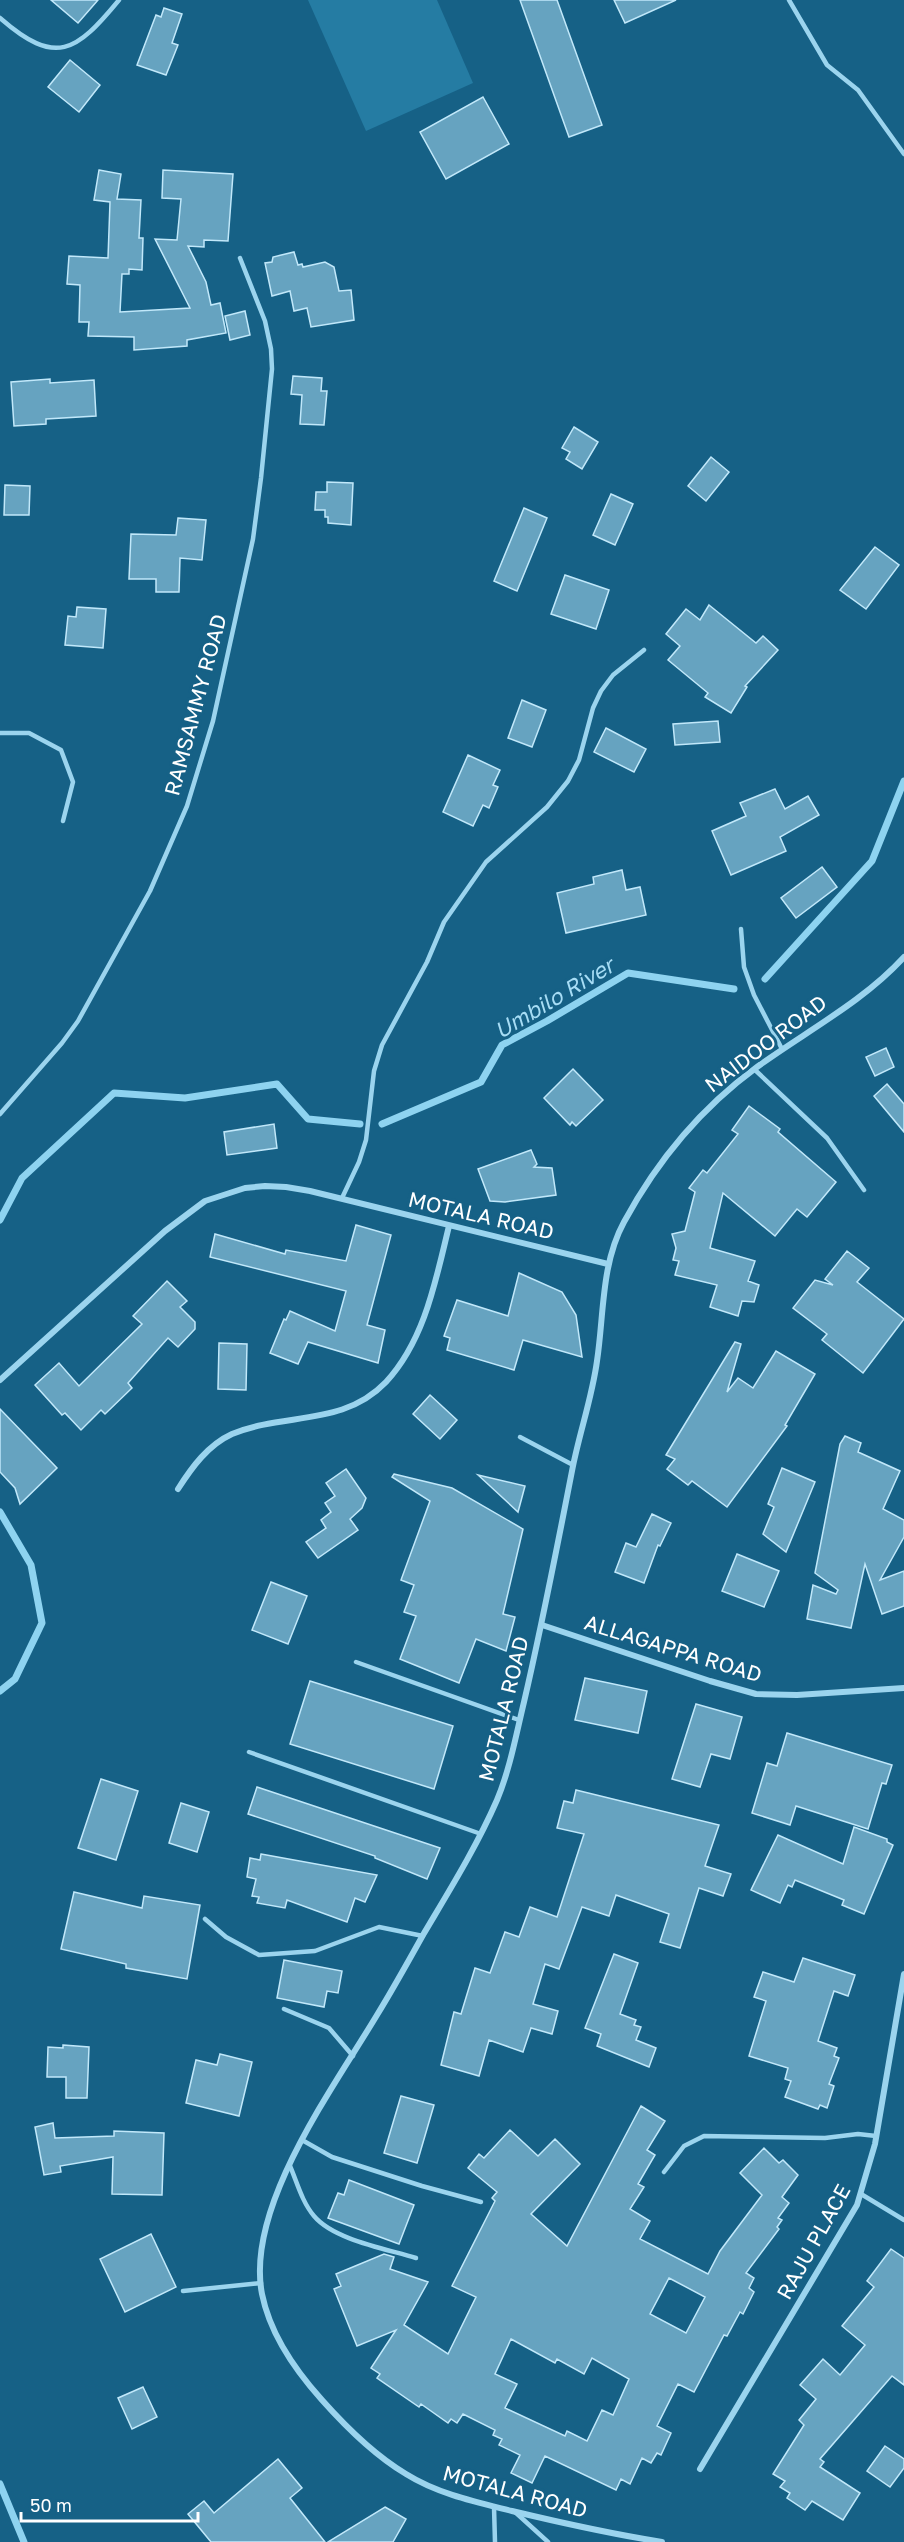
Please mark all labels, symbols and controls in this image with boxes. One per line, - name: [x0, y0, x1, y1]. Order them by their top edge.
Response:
- street label: RAMSAMMY ROAD: [158, 611, 232, 798]
- water label: Umbilo River: [489, 950, 621, 1044]
- street label: NAIDOO ROAD: [699, 989, 831, 1097]
- street label: MOTALA ROAD: [406, 1186, 557, 1244]
- street label: ALLAGAPPA ROAD: [581, 1609, 765, 1687]
- street label: MOTALA ROAD: [472, 1633, 534, 1784]
- street label: RAJU PLACE: [771, 2179, 855, 2304]
- street label: MOTALA ROAD: [440, 2459, 590, 2523]
- scale bar: [21, 2485, 198, 2523]
- text: 50 m: [30, 2494, 72, 2516]

